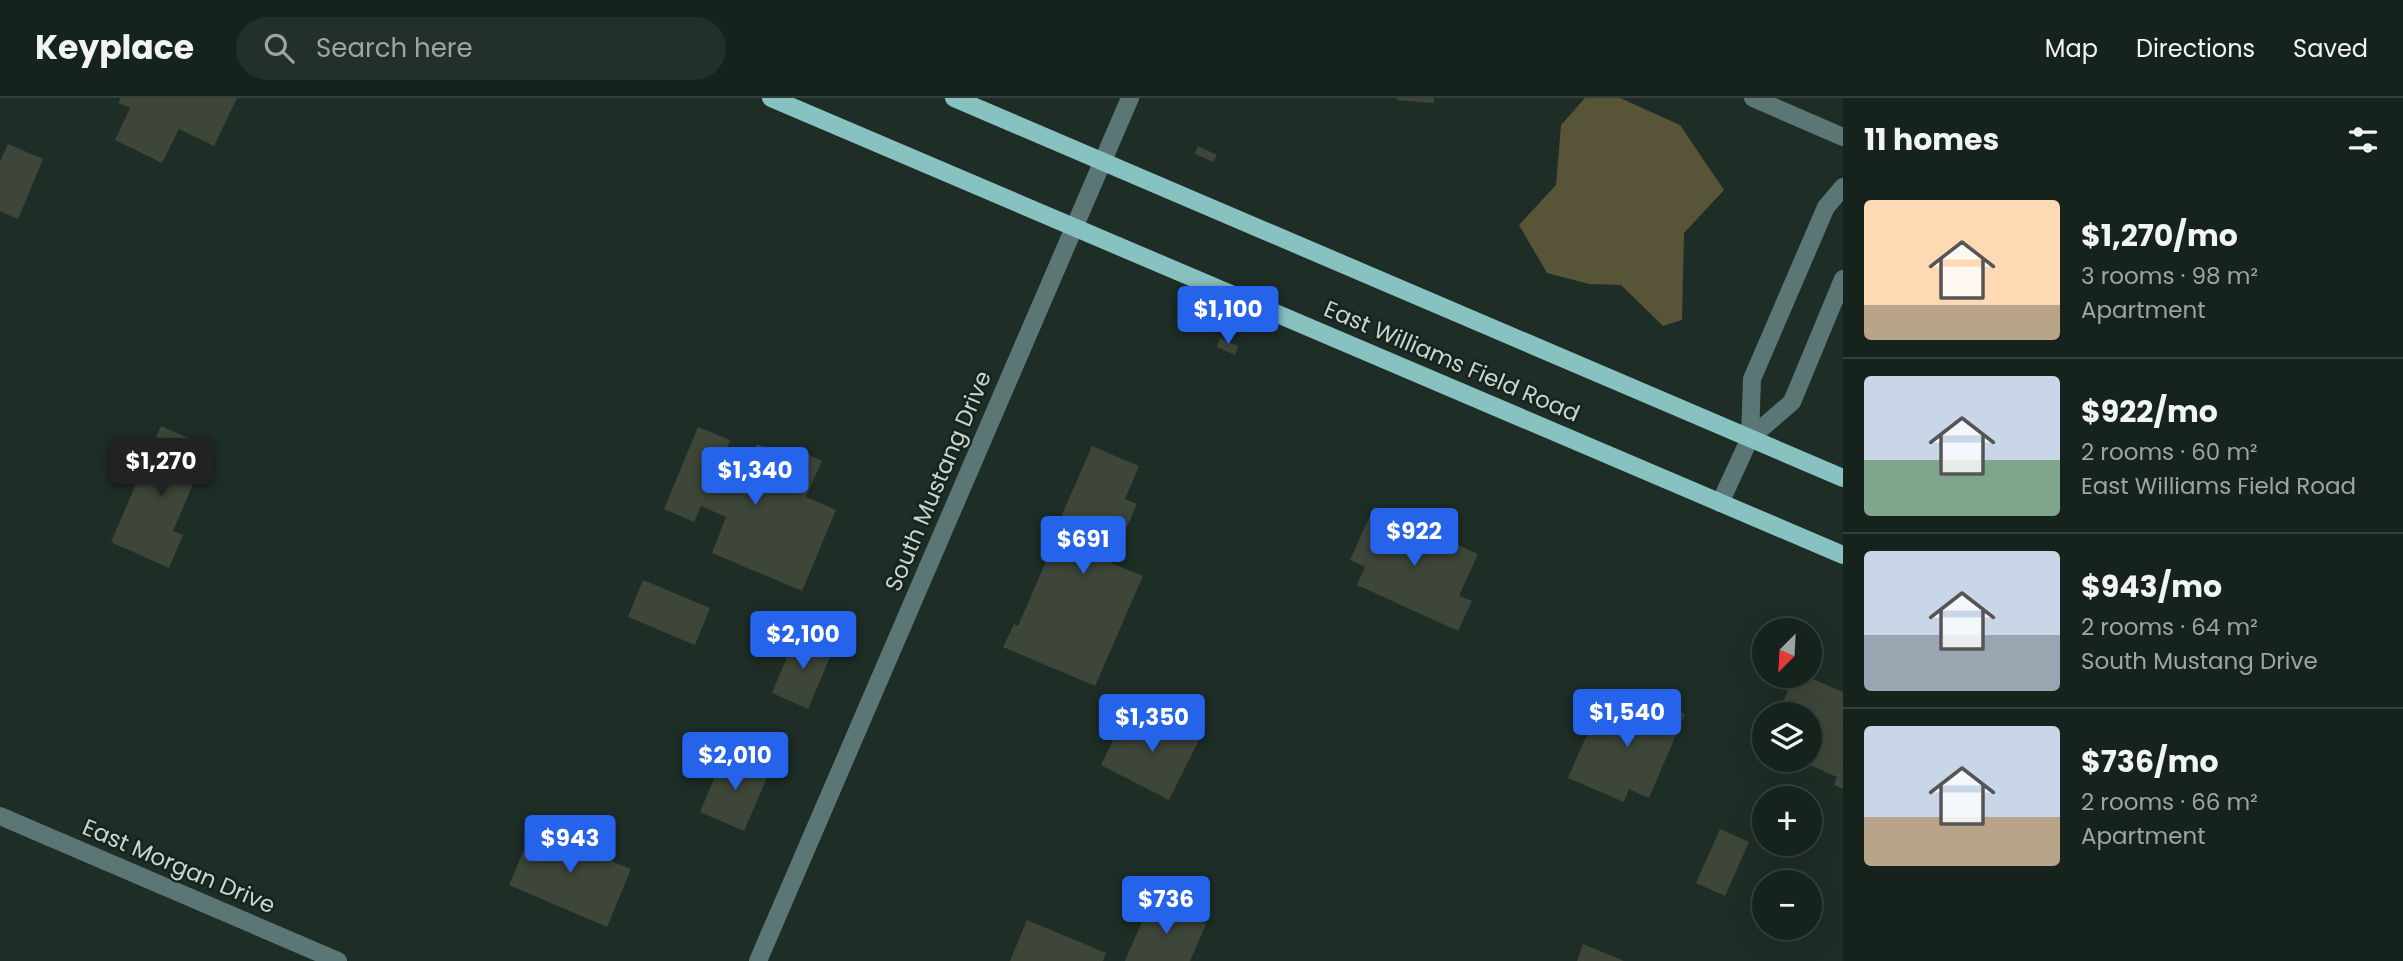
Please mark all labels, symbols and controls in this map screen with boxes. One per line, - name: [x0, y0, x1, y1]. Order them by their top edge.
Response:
- search box: [236, 17, 726, 80]
- text: Keyplace: [35, 24, 194, 71]
- icon: search: [260, 29, 298, 67]
- text: Search here: [316, 30, 473, 66]
- text: Map: [2045, 32, 2098, 65]
- text: Directions: [2136, 32, 2255, 65]
- text: Saved: [2293, 32, 2368, 65]
- text: 11 homes: [1864, 118, 1999, 161]
- icon: filters: [2344, 121, 2382, 159]
- text: $1,270/mo: [2081, 214, 2238, 257]
- icon: home: [1920, 228, 2004, 312]
- text: 3 rooms · 98 m²: [2081, 260, 2258, 292]
- pin: $1,100: [1171, 286, 1285, 346]
- text: $1,100: [1193, 293, 1263, 325]
- street label: East Williams Field Road: [1319, 293, 1585, 429]
- text: Apartment: [2081, 294, 2206, 326]
- street label: South Mustang Drive: [877, 366, 999, 596]
- text: $922/mo: [2081, 390, 2218, 433]
- icon: home: [1920, 404, 2004, 488]
- text: 2 rooms · 60 m²: [2081, 436, 2258, 468]
- pin: $1,270: [104, 438, 218, 498]
- text: $1,270: [126, 445, 196, 477]
- pin: $1,340: [698, 448, 812, 507]
- text: $1,340: [718, 454, 792, 486]
- text: East Williams Field Road: [2081, 470, 2356, 502]
- pin: $922: [1373, 508, 1455, 568]
- text: $922: [1386, 515, 1442, 547]
- pin: $691: [1042, 517, 1124, 576]
- text: $691: [1057, 523, 1109, 555]
- text: $943/mo: [2081, 565, 2222, 608]
- icon: home: [1920, 579, 2004, 663]
- text: 2 rooms · 64 m²: [2081, 611, 2258, 643]
- pin: $2,100: [746, 612, 860, 671]
- text: $2,100: [766, 618, 840, 650]
- north arrow: [1752, 618, 1822, 688]
- map controls: [1752, 618, 1822, 940]
- text: South Mustang Drive: [2081, 645, 2318, 677]
- pin: $1,540: [1570, 690, 1684, 749]
- pin: $1,350: [1095, 694, 1209, 754]
- text: $1,540: [1589, 696, 1665, 728]
- text: $1,350: [1115, 701, 1189, 733]
- button: layers: [1752, 702, 1822, 772]
- pin: $2,010: [678, 732, 792, 792]
- text: $2,010: [698, 739, 772, 771]
- text: $736/mo: [2081, 740, 2219, 783]
- icon: home: [1920, 754, 2004, 838]
- button: +: [1752, 786, 1822, 856]
- text: 2 rooms · 66 m²: [2081, 786, 2258, 818]
- street label: East Morgan Drive: [78, 811, 280, 921]
- pin: $943: [529, 816, 611, 875]
- text: Apartment: [2081, 820, 2206, 852]
- text: $943: [541, 822, 599, 854]
- button: −: [1752, 870, 1822, 940]
- pin: $736: [1125, 876, 1207, 936]
- text: $736: [1138, 883, 1194, 915]

